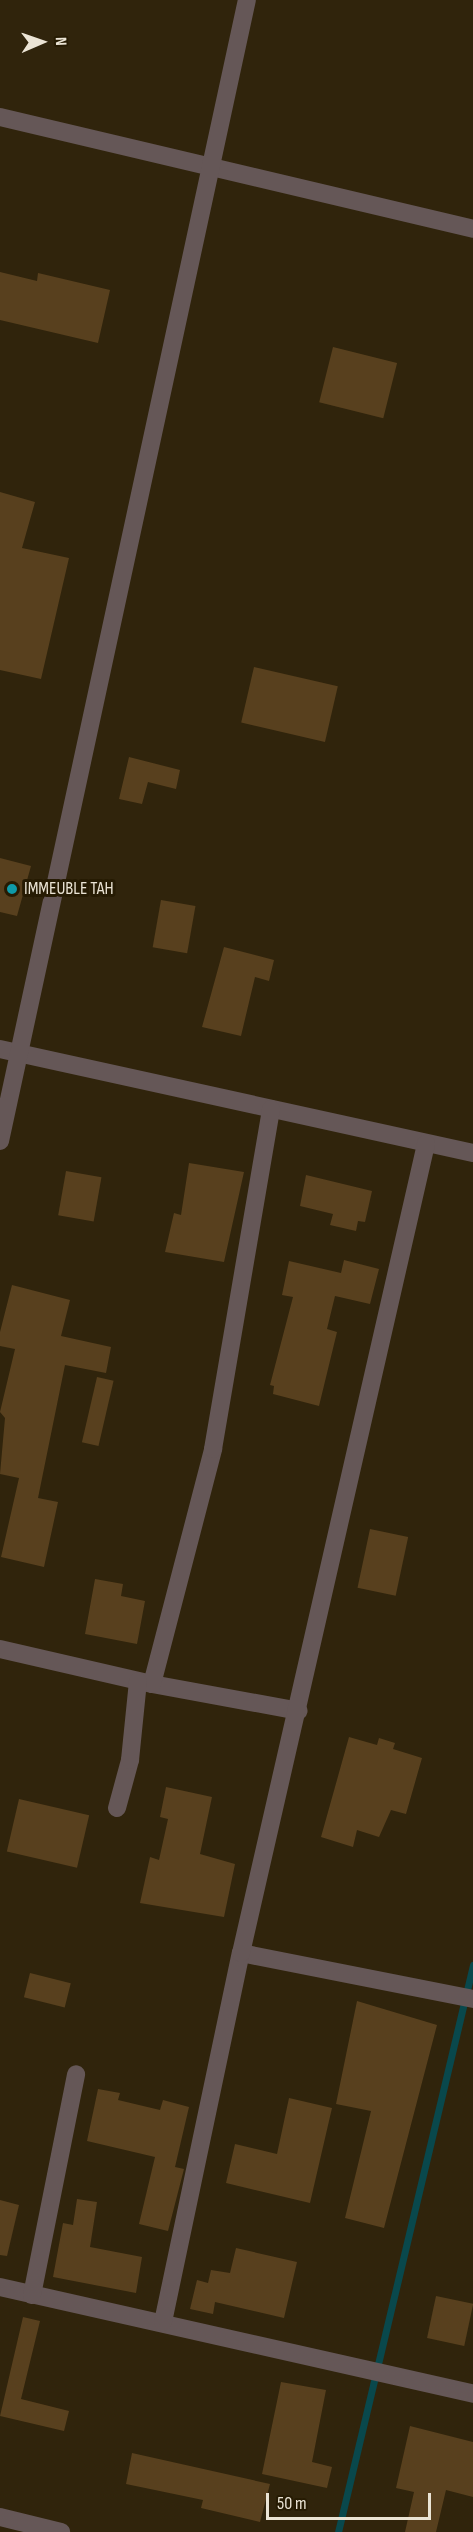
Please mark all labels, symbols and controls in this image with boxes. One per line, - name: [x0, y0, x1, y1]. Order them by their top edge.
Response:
- north arrow: [12, 12, 72, 72]
- text: N: [51, 37, 70, 46]
- place label: IMMEUBLE TAH: [24, 878, 114, 900]
- marker: IMMEUBLE TAH: [5, 882, 19, 896]
- scale bar: [269, 2481, 434, 2519]
- text: 50 m: [277, 2493, 307, 2514]

